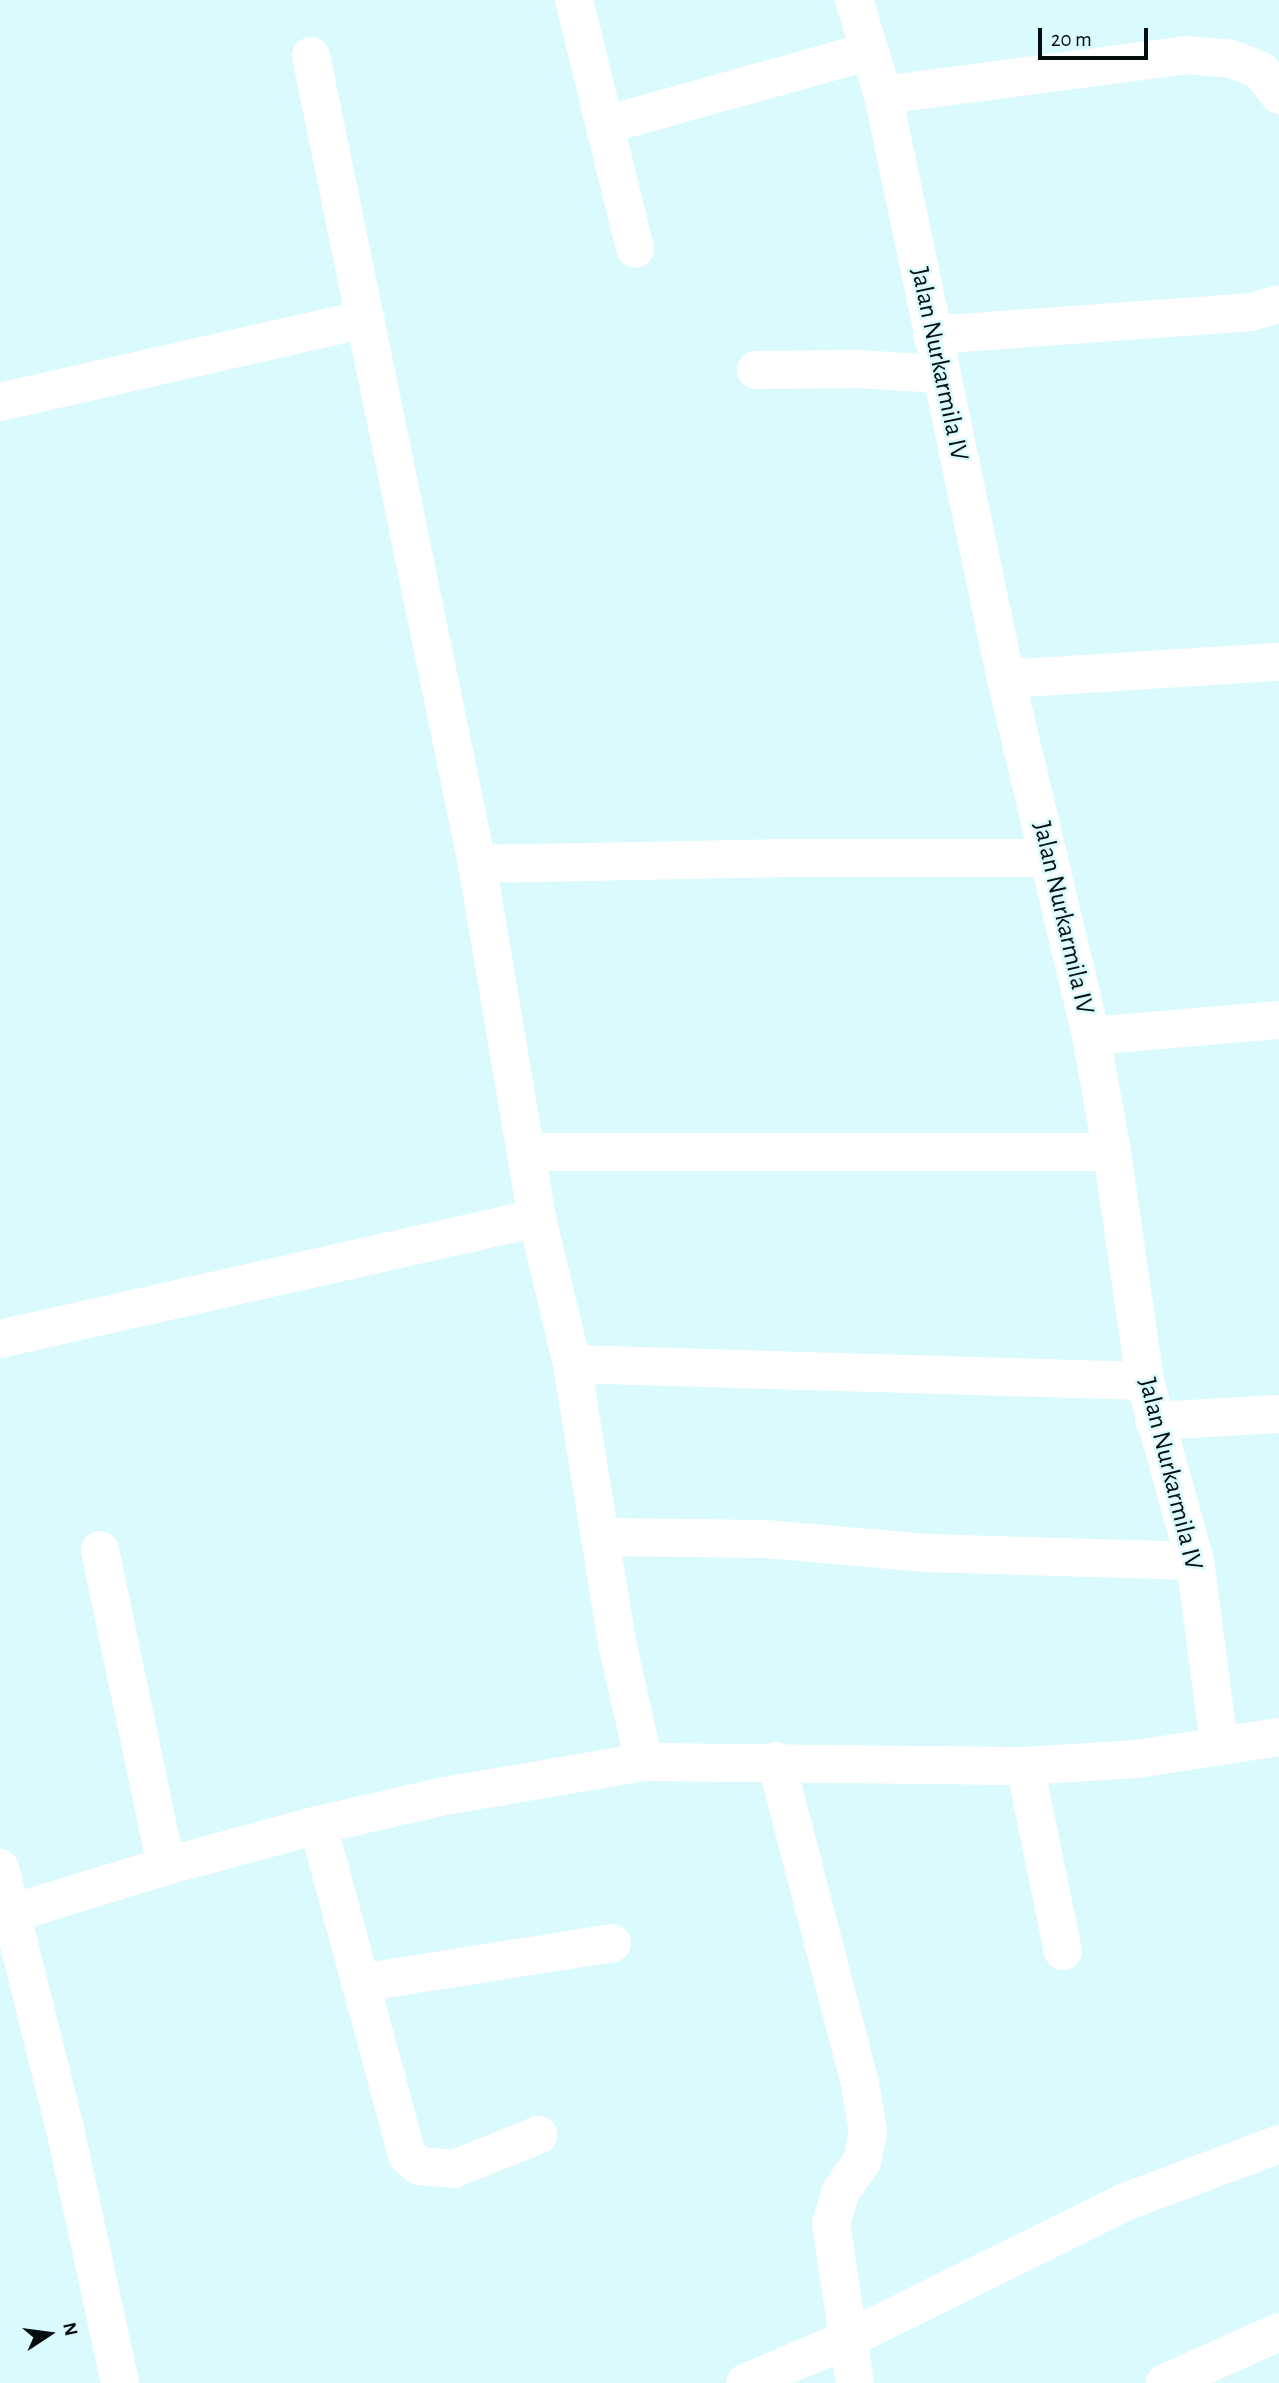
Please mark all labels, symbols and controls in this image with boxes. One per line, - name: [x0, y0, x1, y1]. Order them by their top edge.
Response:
- scale bar: [1041, 14, 1151, 58]
- text: 20 m: [1051, 29, 1092, 50]
- street label: Jalan Nurkarmila IV: [903, 264, 975, 464]
- street label: Jalan Nurkarmila IV: [1026, 819, 1100, 1017]
- street label: Jalan Nurkarmila IV: [1131, 1375, 1209, 1573]
- north arrow: [14, 2299, 84, 2369]
- text: N: [59, 2321, 81, 2338]

